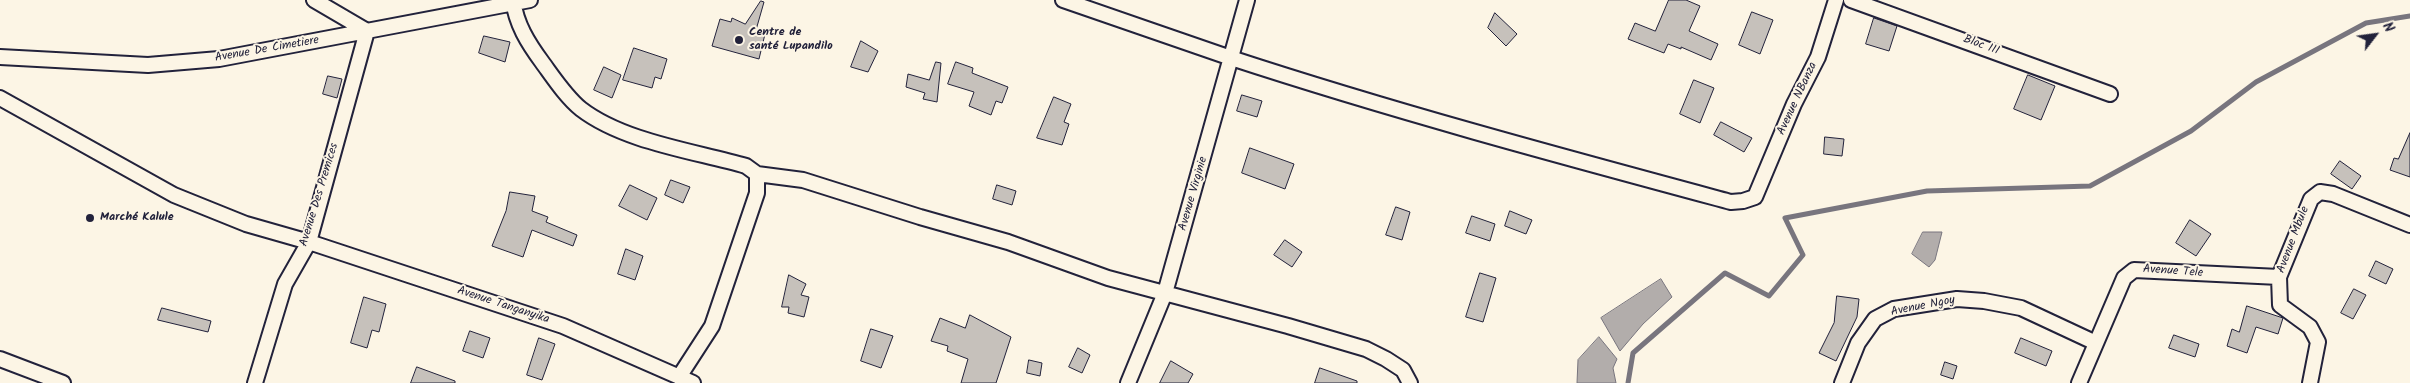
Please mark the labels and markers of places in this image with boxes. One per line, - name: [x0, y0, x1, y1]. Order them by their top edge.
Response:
- place label: Centre de santé Lupandilo: [749, 26, 833, 54]
- marker: Centre de santé Lupandilo: [733, 34, 745, 46]
- place label: Marché Kalule: [100, 211, 174, 225]
- marker: Marché Kalule: [84, 212, 96, 224]

